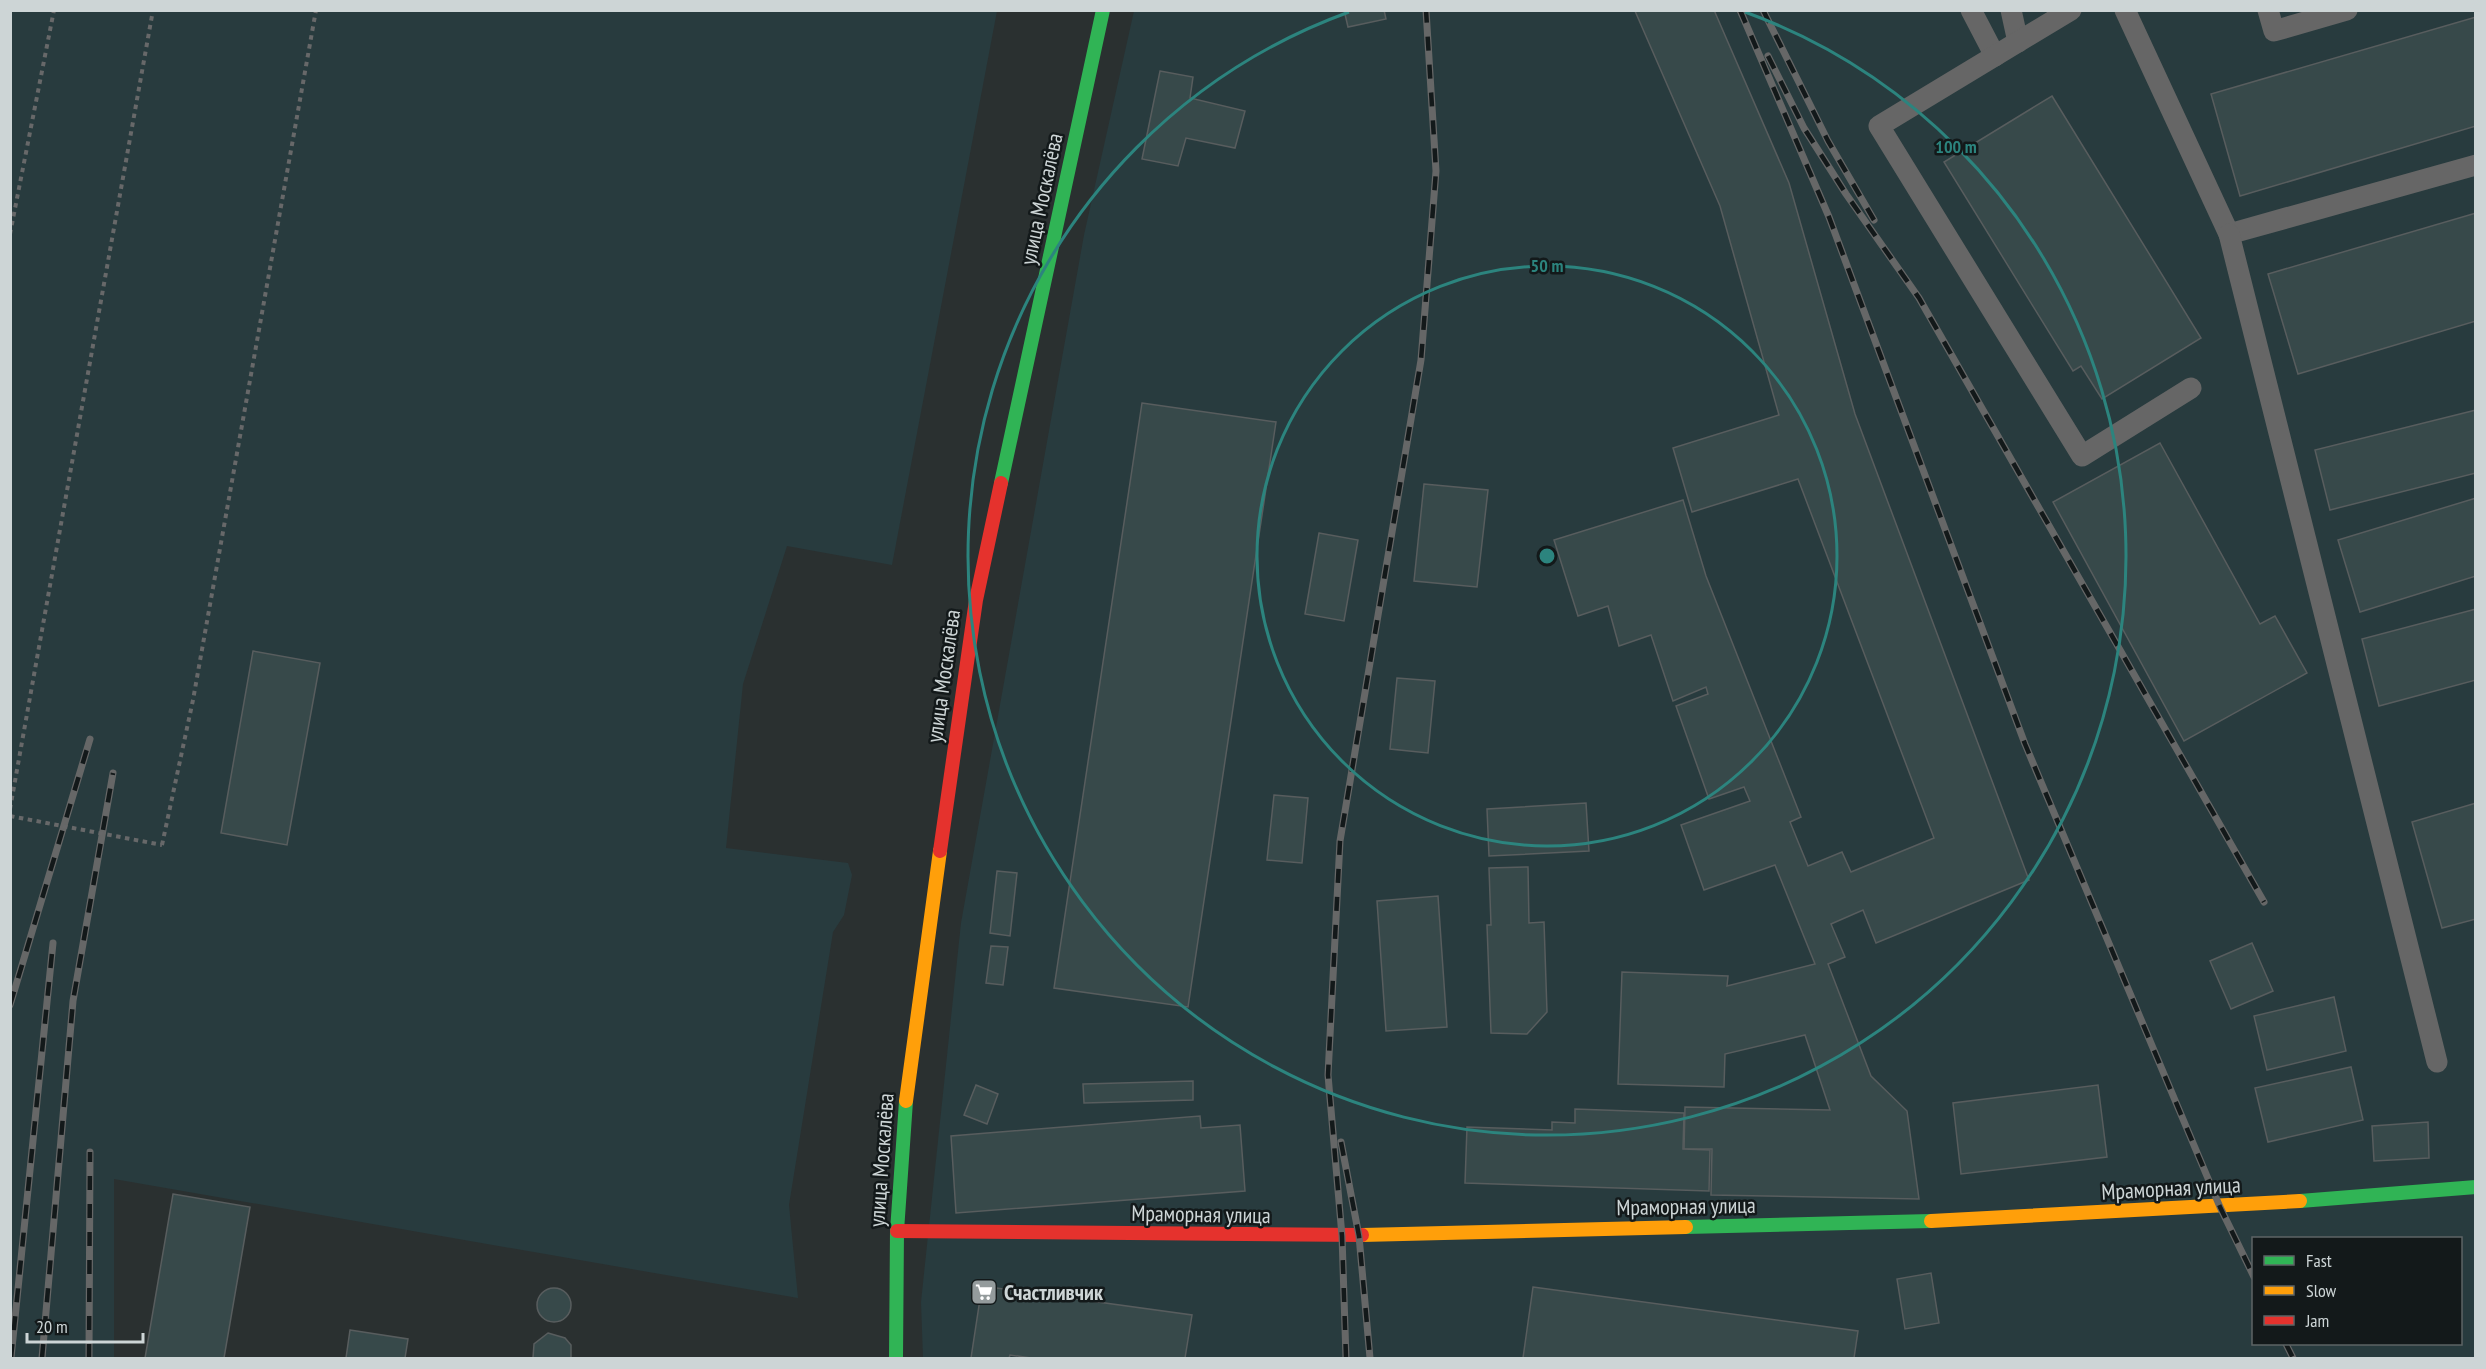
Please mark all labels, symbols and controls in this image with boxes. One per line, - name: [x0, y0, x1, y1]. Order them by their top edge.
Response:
- street label: улица Москалёва: [1013, 130, 1069, 268]
- text: 100 m: [1935, 135, 1977, 158]
- text: 50 m: [1531, 254, 1563, 277]
- centre of rings: [1537, 546, 1557, 566]
- street label: улица Москалёва: [920, 608, 966, 744]
- street label: улица Москалёва: [862, 1092, 900, 1228]
- street label: Мраморная улица: [2101, 1170, 2241, 1206]
- street label: Мраморная улица: [1616, 1191, 1756, 1221]
- street label: Мраморная улица: [1131, 1199, 1271, 1229]
- legend: [2252, 1237, 2462, 1345]
- text: Fast: [2306, 1249, 2332, 1272]
- supermarket icon: Счастливчик: [969, 1277, 999, 1307]
- place label: Счастливчик: [1004, 1278, 1104, 1306]
- text: Slow: [2306, 1279, 2337, 1302]
- scale bar: [27, 1306, 142, 1344]
- text: Jam: [2305, 1309, 2329, 1332]
- text: 20 m: [36, 1315, 68, 1338]

